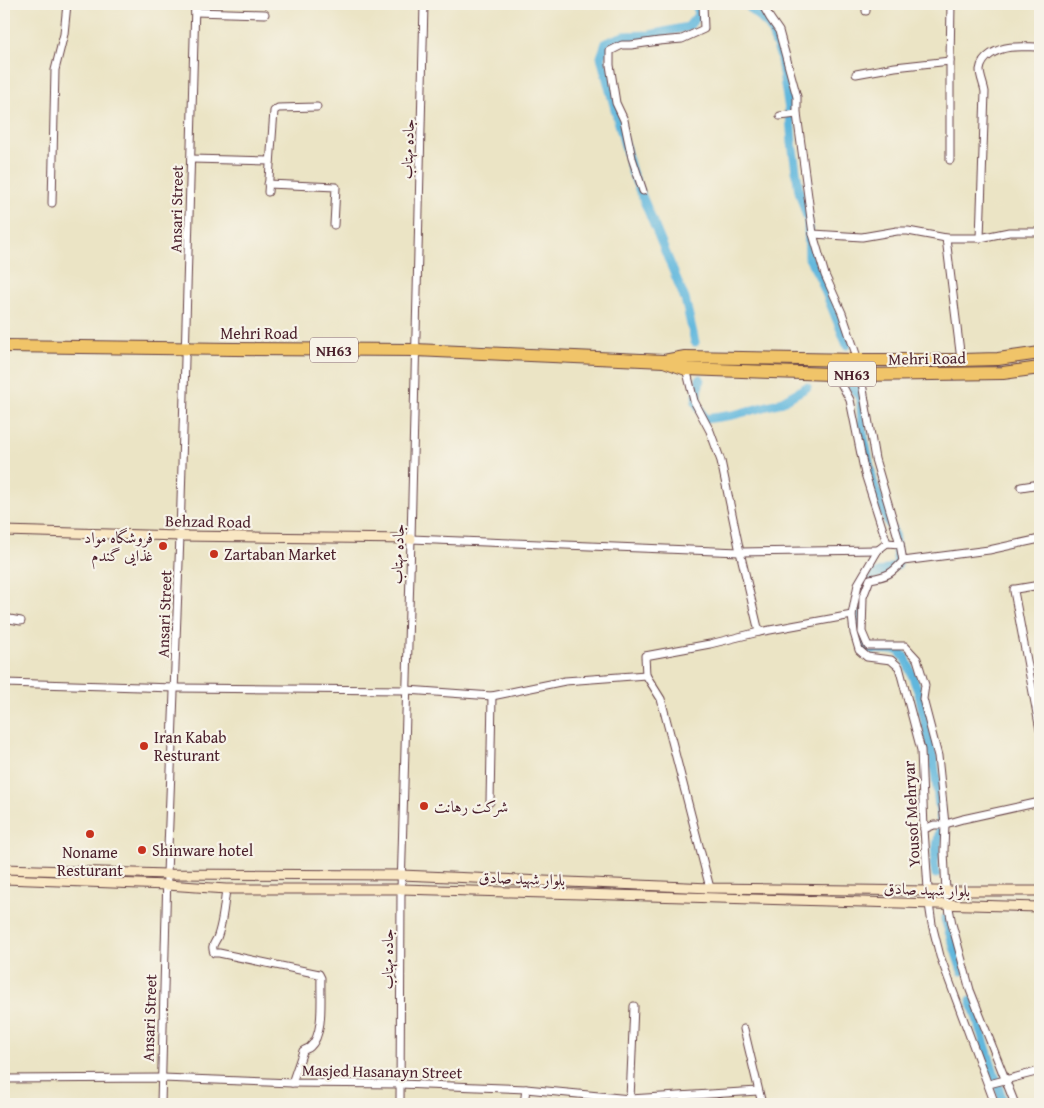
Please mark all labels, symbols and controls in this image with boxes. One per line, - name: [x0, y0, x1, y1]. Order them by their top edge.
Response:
- street label: جاده مهتاب: [394, 118, 420, 180]
- street label: Ansari Street: [163, 165, 189, 253]
- street label: Mehri Road: [220, 321, 298, 345]
- road number: NH63: [310, 338, 358, 362]
- street label: Mehri Road: [888, 345, 967, 371]
- road number: NH63: [828, 362, 876, 386]
- street label: Behzad Road: [165, 508, 251, 534]
- street label: جاده مهتاب: [384, 523, 410, 585]
- place label: فروشگاه مواد غذایی گندم: [84, 525, 153, 570]
- marker: فروشگاه مواد غذایی گندم: [157, 540, 169, 552]
- place label: Zartaban Market: [224, 542, 337, 566]
- marker: Zartaban Market: [208, 548, 220, 560]
- street label: Ansari Street: [150, 569, 178, 658]
- place label: Iran Kabab Resturant: [154, 725, 227, 767]
- marker: Iran Kabab Resturant: [138, 740, 150, 752]
- street label: Yousof Mehryar: [896, 760, 926, 868]
- place label: شرکت رهانت: [434, 794, 508, 818]
- marker: شرکت رهانت: [418, 800, 430, 812]
- marker: Noname Resturant: [84, 828, 96, 840]
- place label: Shinware hotel: [152, 838, 254, 862]
- place label: Noname Resturant: [57, 840, 123, 882]
- marker: Shinware hotel: [136, 844, 148, 856]
- street label: بلوار شهید صادق: [478, 864, 566, 892]
- street label: بلوار شهید صادق: [883, 875, 971, 903]
- street label: جاده مهتاب: [375, 929, 399, 989]
- street label: Ansari Street: [135, 973, 163, 1062]
- street label: Masjed Hasanayn Street: [302, 1058, 463, 1084]

